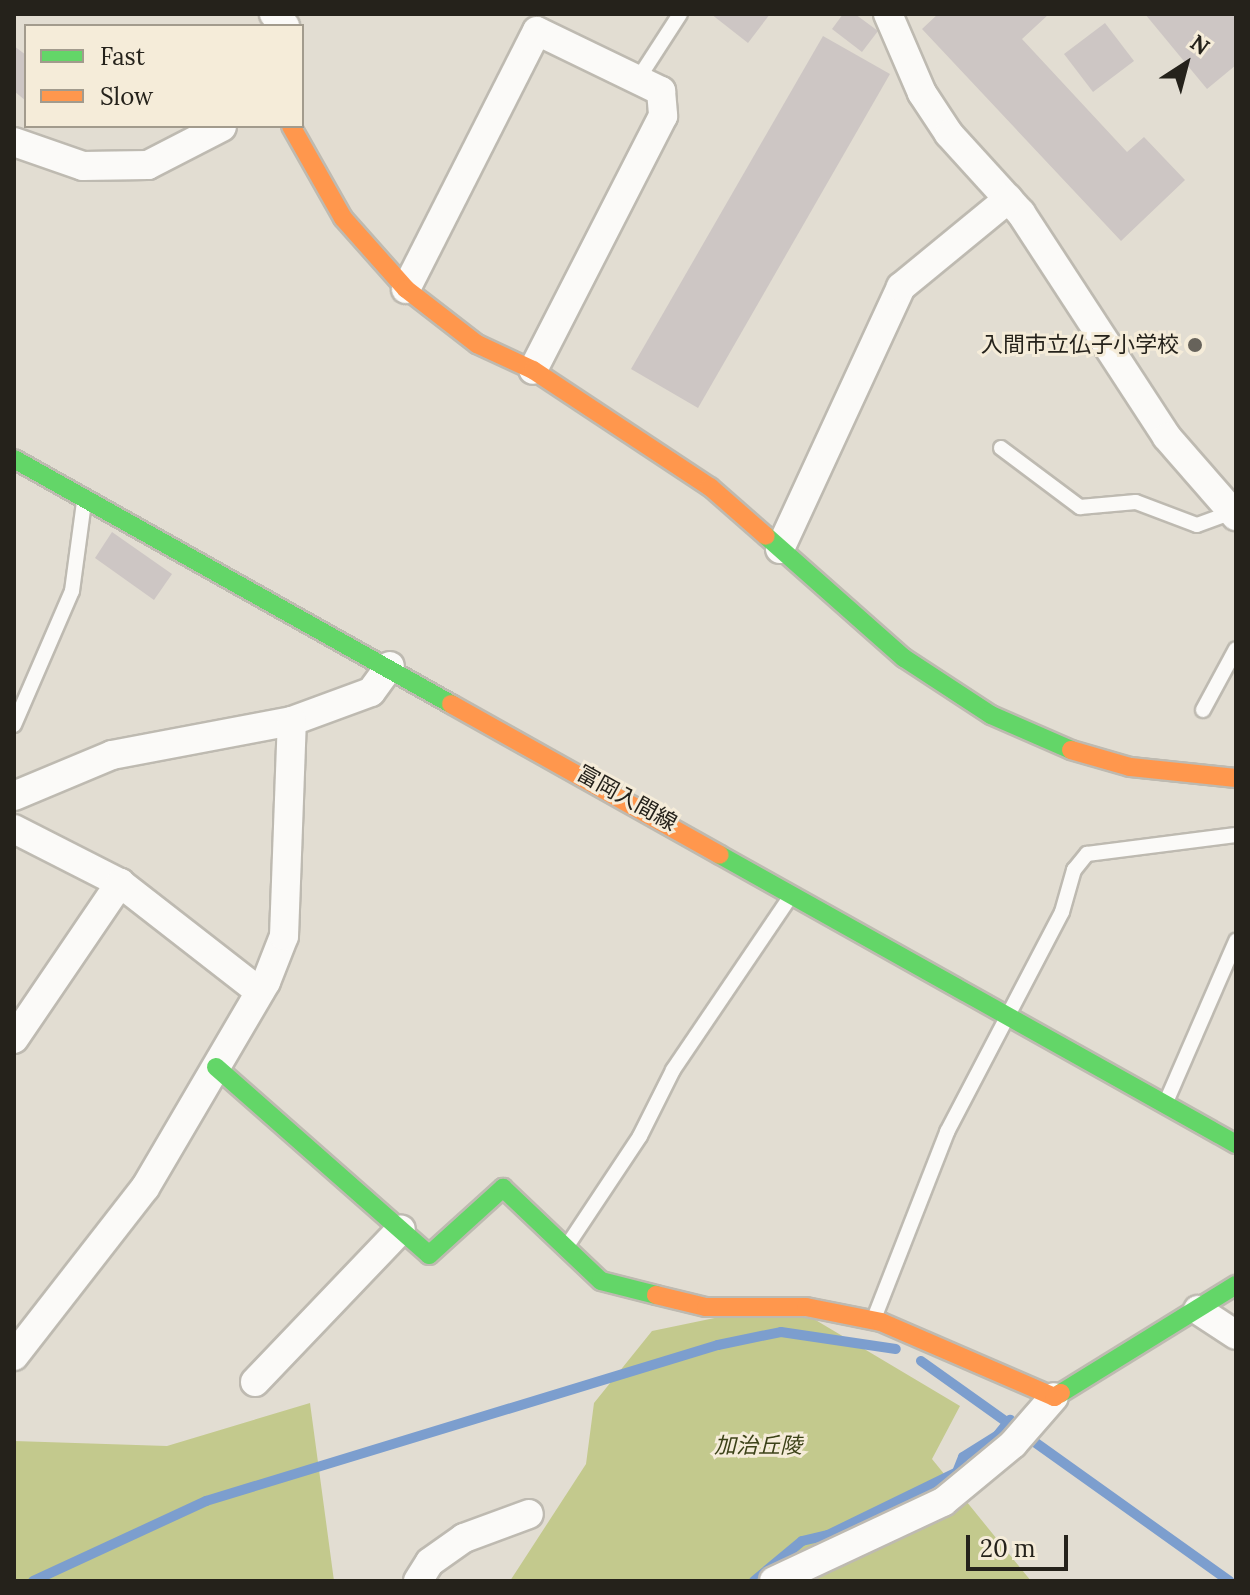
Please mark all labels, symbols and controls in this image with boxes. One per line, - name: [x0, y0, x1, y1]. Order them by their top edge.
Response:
- legend: [24, 24, 304, 128]
- north arrow: [1146, 24, 1226, 104]
- text: N: [1185, 28, 1215, 61]
- text: Fast: [100, 41, 145, 72]
- text: Slow: [100, 81, 153, 112]
- place label: 入間市立仏子小学校: [981, 332, 1179, 358]
- marker: 入間市立仏子小学校: [1186, 336, 1204, 354]
- street label: 富岡入間線: [572, 760, 682, 836]
- park label: 加治丘陵: [714, 1433, 802, 1459]
- scale bar: [970, 1519, 1072, 1569]
- text: 20 m: [980, 1533, 1036, 1564]

